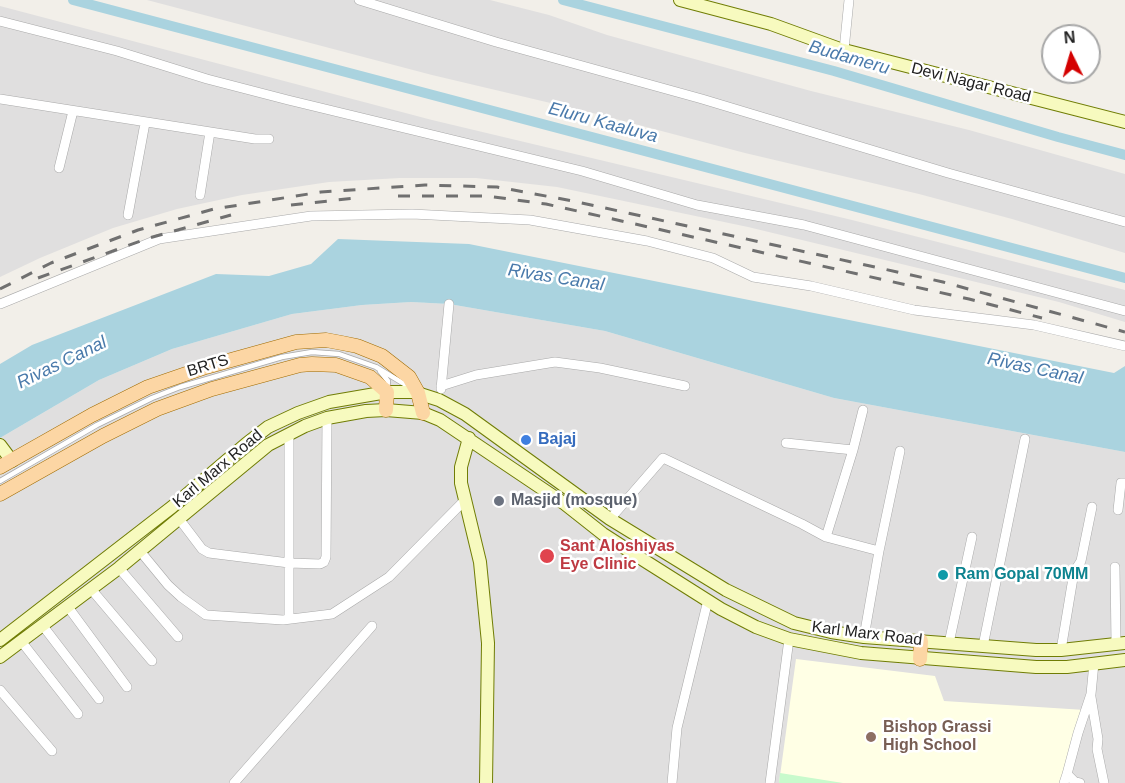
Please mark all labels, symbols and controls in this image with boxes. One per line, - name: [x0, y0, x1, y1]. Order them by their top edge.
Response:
- north arrow: [1041, 24, 1101, 84]
- text: N: [1063, 29, 1076, 47]
- water label: Budameru: [806, 36, 892, 80]
- street label: Devi Nagar Road: [909, 59, 1033, 107]
- water label: Eluru Kaaluva: [546, 98, 660, 148]
- water label: Rivas Canal: [506, 260, 606, 296]
- water label: Rivas Canal: [14, 332, 110, 394]
- water label: Rivas Canal: [985, 348, 1085, 390]
- street label: BRTS: [185, 351, 231, 381]
- street label: Karl Marx Road: [169, 426, 267, 512]
- place label: Bajaj: [538, 430, 576, 450]
- marker: Bajaj: [519, 433, 533, 447]
- place label: Masjid (mosque): [511, 491, 637, 511]
- marker: Masjid (mosque): [492, 494, 506, 508]
- place label: Sant Aloshiyas Eye Clinic: [560, 537, 675, 575]
- marker: Sant Aloshiyas Eye Clinic: [538, 547, 556, 565]
- place label: Ram Gopal 70MM: [955, 565, 1088, 585]
- marker: Ram Gopal 70MM: [936, 568, 950, 582]
- street label: Karl Marx Road: [811, 618, 923, 650]
- place label: Bishop Grassi High School: [883, 718, 991, 756]
- marker: Bishop Grassi High School: [864, 730, 878, 744]

